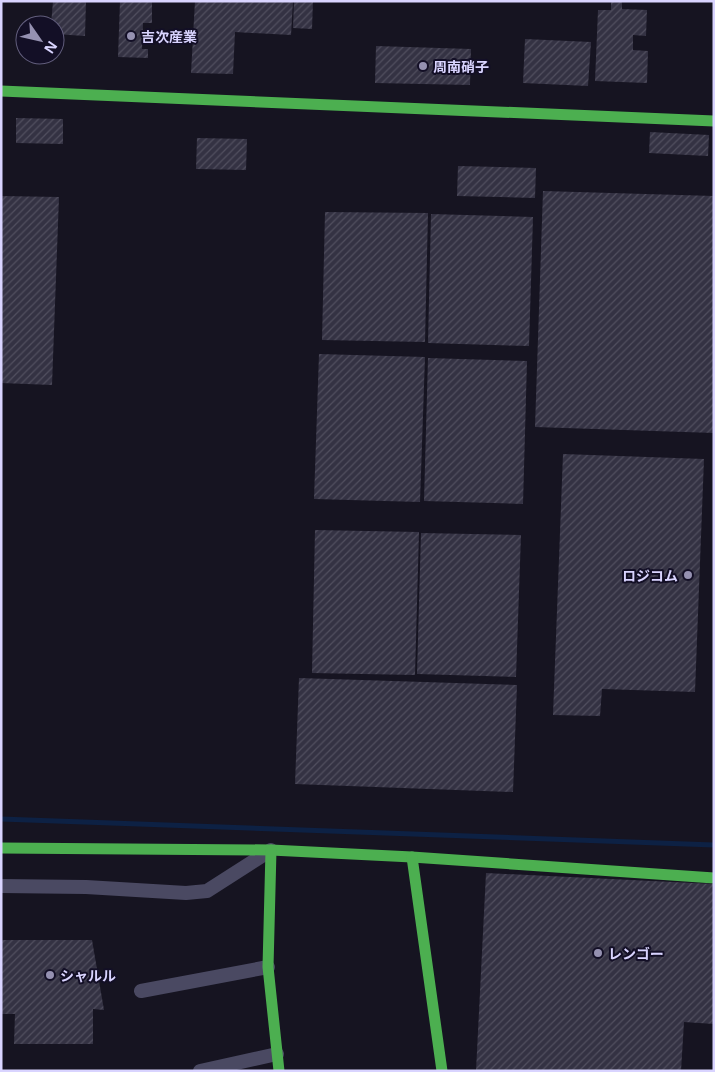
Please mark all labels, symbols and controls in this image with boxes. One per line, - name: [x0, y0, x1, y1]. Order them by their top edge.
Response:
- north arrow: [15, 15, 65, 65]
- place label: 吉次産業: [141, 27, 197, 46]
- marker: 吉次産業: [125, 30, 137, 42]
- text: N: [40, 38, 62, 58]
- place label: 周南硝子: [433, 57, 489, 76]
- marker: 周南硝子: [417, 60, 429, 72]
- place label: ロジコム: [622, 566, 678, 585]
- marker: ロジコム: [682, 569, 694, 581]
- place label: レンゴー: [608, 944, 664, 963]
- marker: レンゴー: [592, 947, 604, 959]
- place label: シャルル: [60, 966, 116, 985]
- marker: シャルル: [44, 969, 56, 981]

